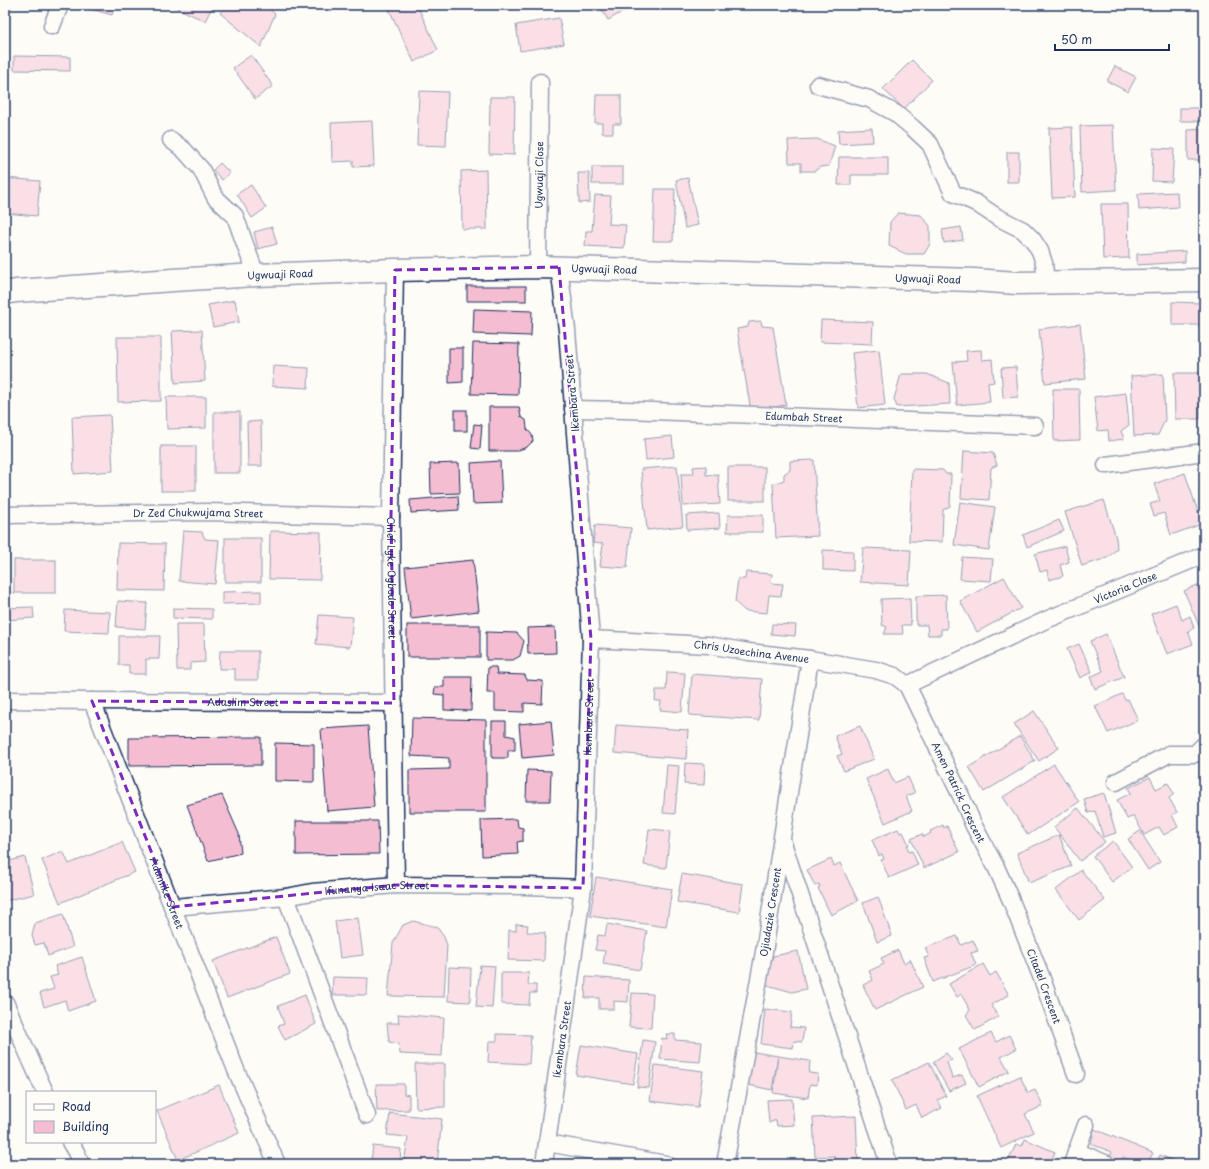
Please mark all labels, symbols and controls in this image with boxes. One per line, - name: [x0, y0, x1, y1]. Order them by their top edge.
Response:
- scale bar: [1055, 26, 1169, 52]
- text: 50 m: [1061, 30, 1092, 48]
- street label: Ugwuaji Close: [531, 141, 546, 209]
- street label: Ugwuaji Road: [571, 260, 638, 277]
- street label: Ugwuaji Road: [247, 265, 314, 283]
- street label: Ugwuaji Road: [895, 270, 961, 287]
- street label: Ikembara Street: [561, 354, 582, 432]
- street label: Edumbah Street: [765, 407, 843, 425]
- street label: Dr Zed Chukwujama Street: [133, 504, 263, 521]
- street label: Chief Lyke Ogbodo Street: [384, 517, 401, 639]
- street label: Victoria Close: [1091, 567, 1159, 607]
- street label: Chris Uzoechina Avenue: [693, 636, 810, 666]
- street label: Ikembara Street: [579, 678, 597, 756]
- street label: Adaslim Street: [207, 694, 279, 709]
- street label: Amen Patrick Crescent: [929, 739, 990, 845]
- street label: Adumike Street: [147, 855, 188, 931]
- street label: Ojiadazie Crescent: [755, 866, 784, 958]
- street label: Ifunanya Isaac Street: [324, 877, 429, 898]
- street label: Citadel Crescent: [1024, 946, 1065, 1025]
- street label: Ikembara Street: [548, 1000, 574, 1079]
- legend: [26, 1091, 156, 1143]
- text: Road: [62, 1097, 91, 1115]
- text: Building: [62, 1117, 109, 1135]

